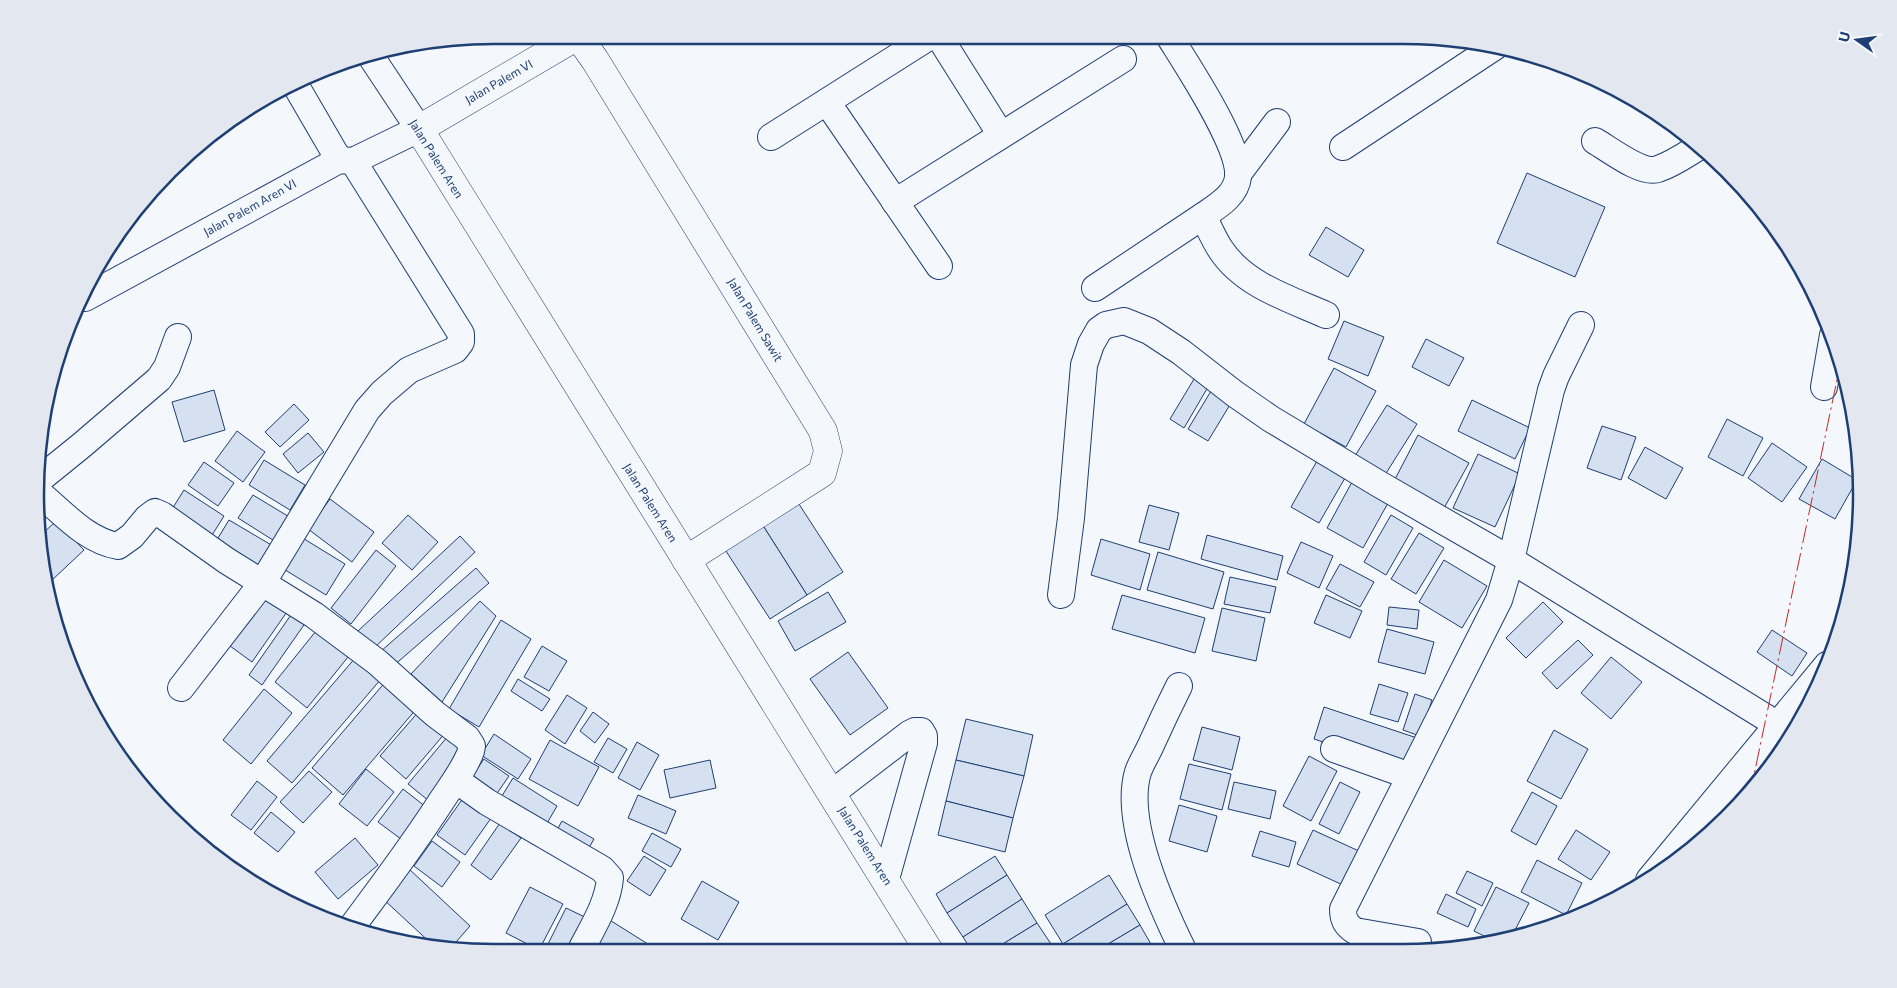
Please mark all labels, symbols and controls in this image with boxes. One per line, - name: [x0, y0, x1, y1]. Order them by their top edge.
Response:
- north arrow: [1832, 15, 1882, 65]
- text: U: [1834, 30, 1853, 44]
- street label: Jalan Palem VI: [462, 56, 535, 107]
- street label: Jalan Palem Aren: [406, 116, 467, 201]
- street label: Jalan Palem Aren VI: [201, 176, 299, 239]
- street label: Jalan Palem Sawit: [725, 275, 786, 364]
- street label: Jalan Palem Aren: [620, 460, 681, 545]
- street label: Jalan Palem Aren: [835, 803, 896, 888]

